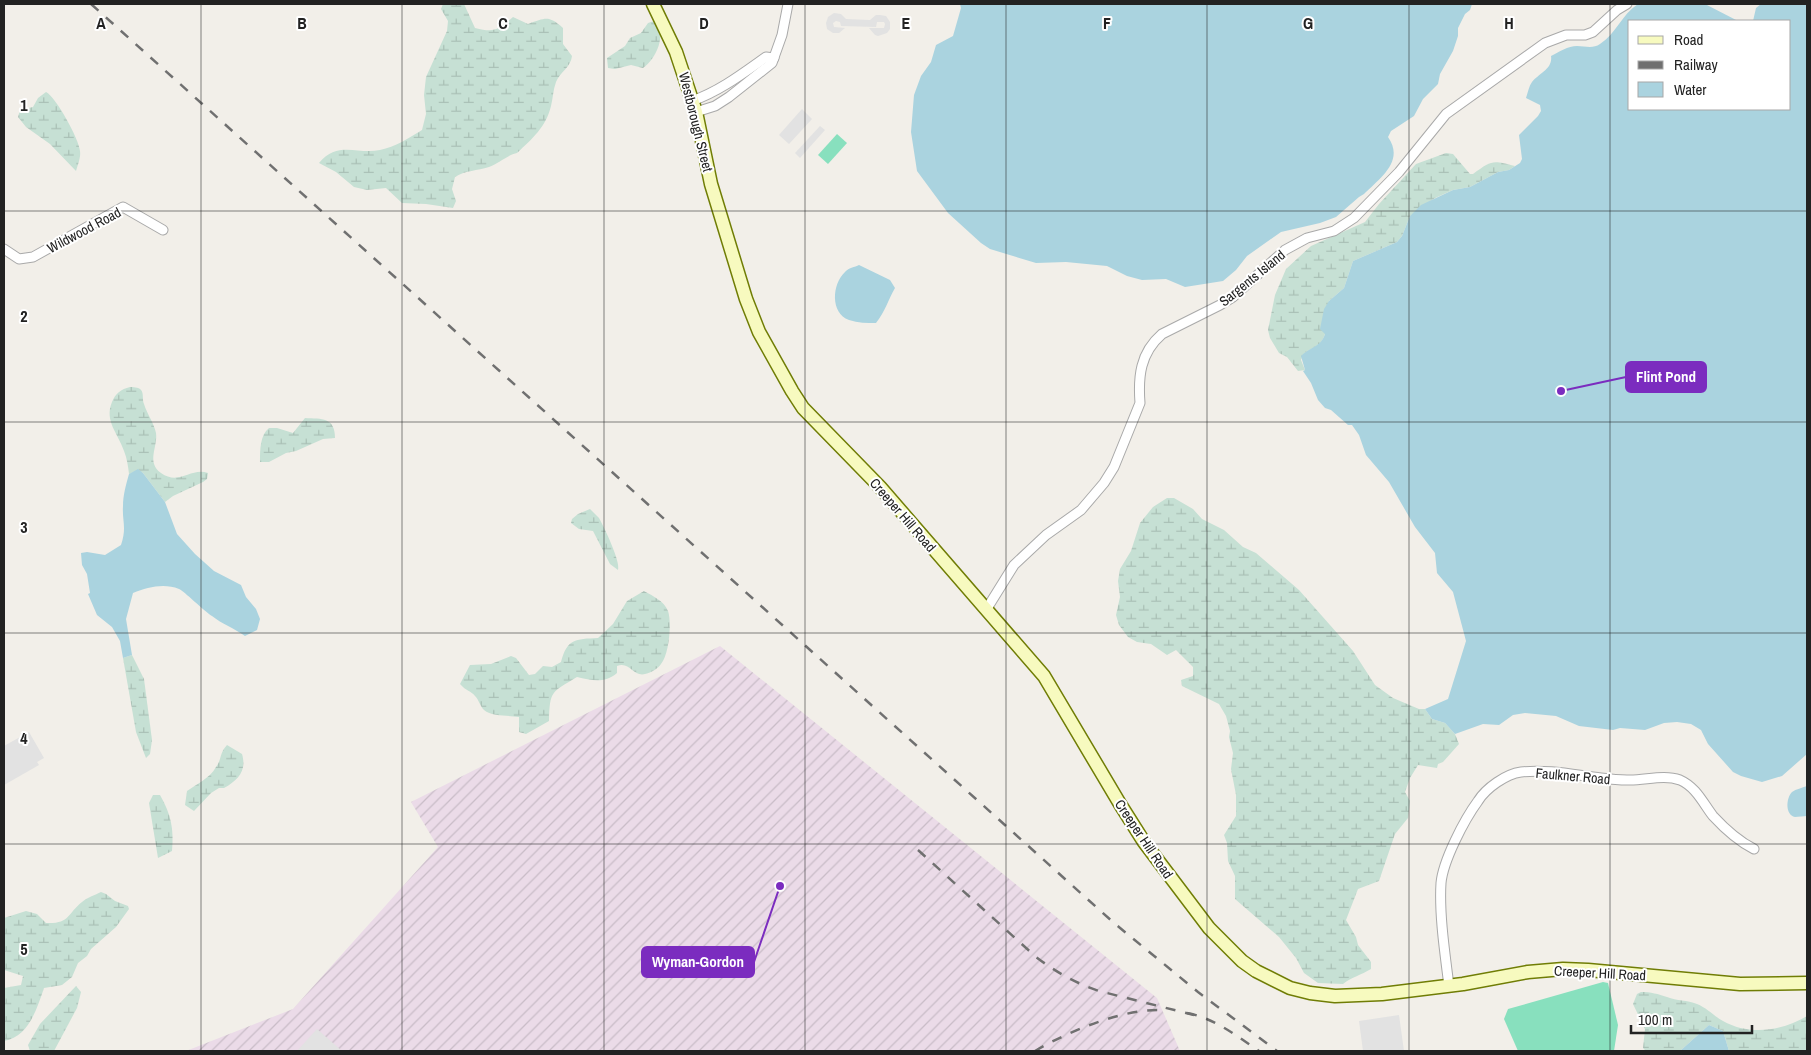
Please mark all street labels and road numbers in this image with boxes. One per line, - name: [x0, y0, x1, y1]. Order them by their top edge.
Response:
- street label: Westborough Street: [675, 70, 717, 174]
- street label: Wildwood Road: [44, 203, 124, 257]
- street label: Sargents Island: [1215, 246, 1289, 310]
- street label: Creeper Hill Road: [866, 474, 940, 556]
- street label: Faulkner Road: [1535, 764, 1611, 788]
- street label: Creeper Hill Road: [1111, 796, 1177, 882]
- street label: Creeper Hill Road: [1554, 962, 1646, 984]

